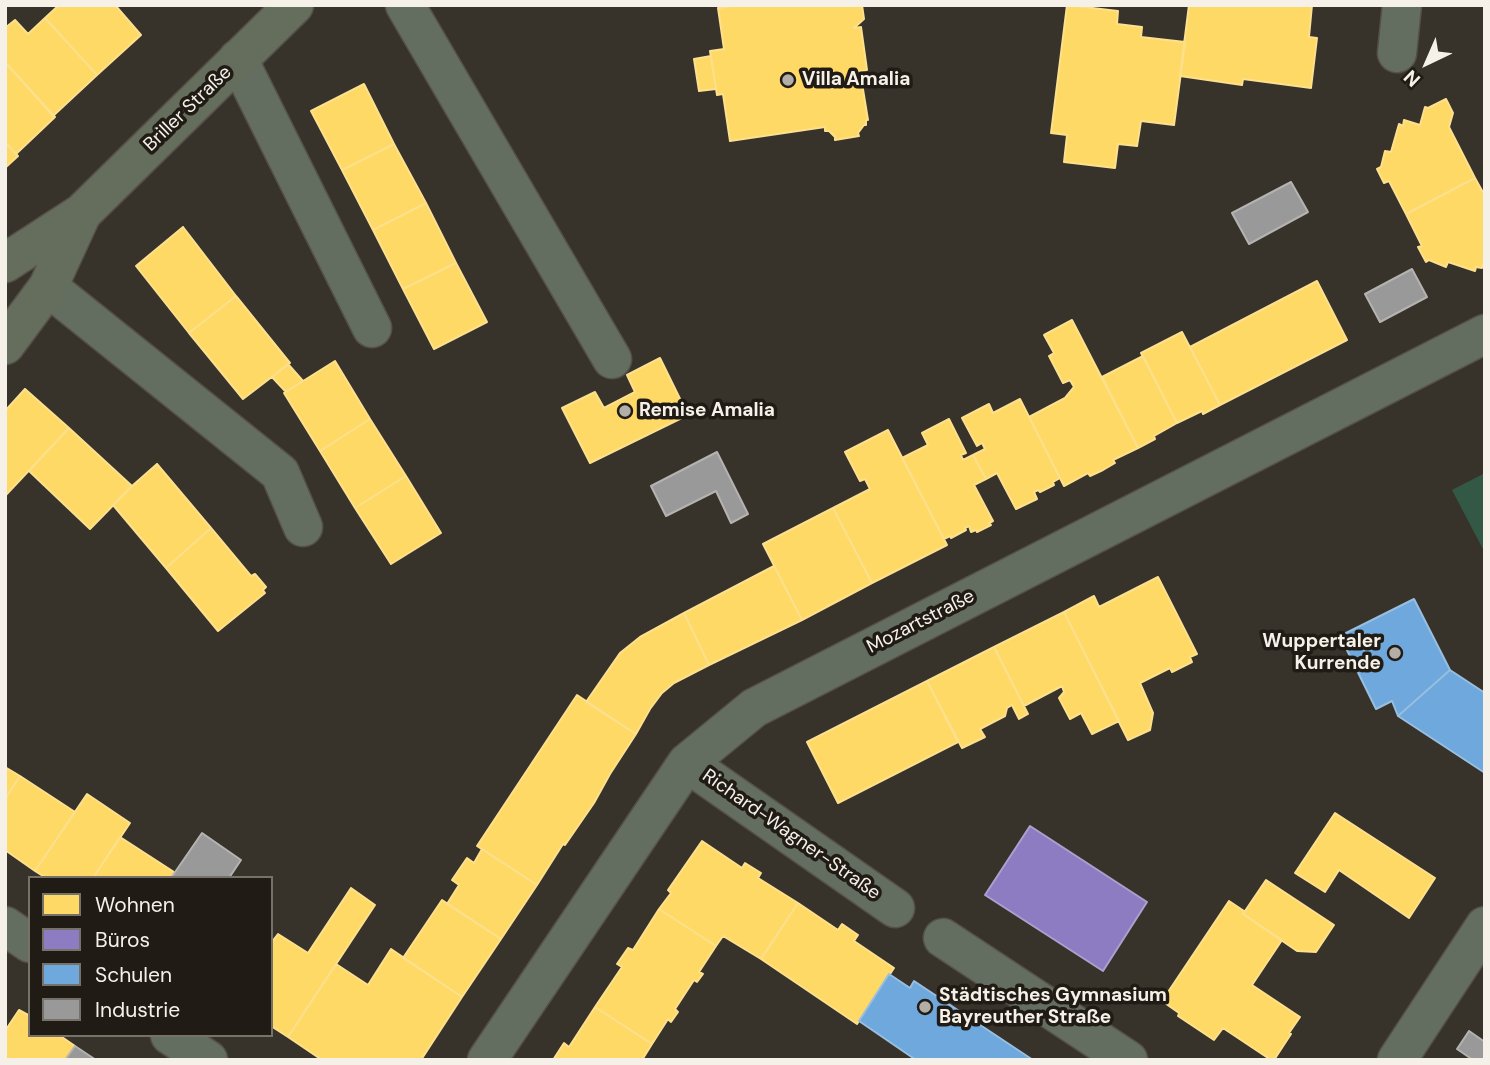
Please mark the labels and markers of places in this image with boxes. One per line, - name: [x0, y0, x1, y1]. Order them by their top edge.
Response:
- place label: Villa Amalia: [802, 69, 910, 91]
- marker: Villa Amalia: [780, 72, 796, 88]
- place label: Remise Amalia: [639, 400, 775, 422]
- marker: Remise Amalia: [617, 403, 633, 419]
- place label: Wuppertaler Kurrende: [1262, 631, 1381, 675]
- marker: Wuppertaler Kurrende: [1387, 645, 1403, 661]
- place label: Städtisches Gymnasium Bayreuther Straße: [939, 985, 1167, 1029]
- marker: Städtisches Gymnasium Bayreuther Straße: [917, 999, 933, 1015]

